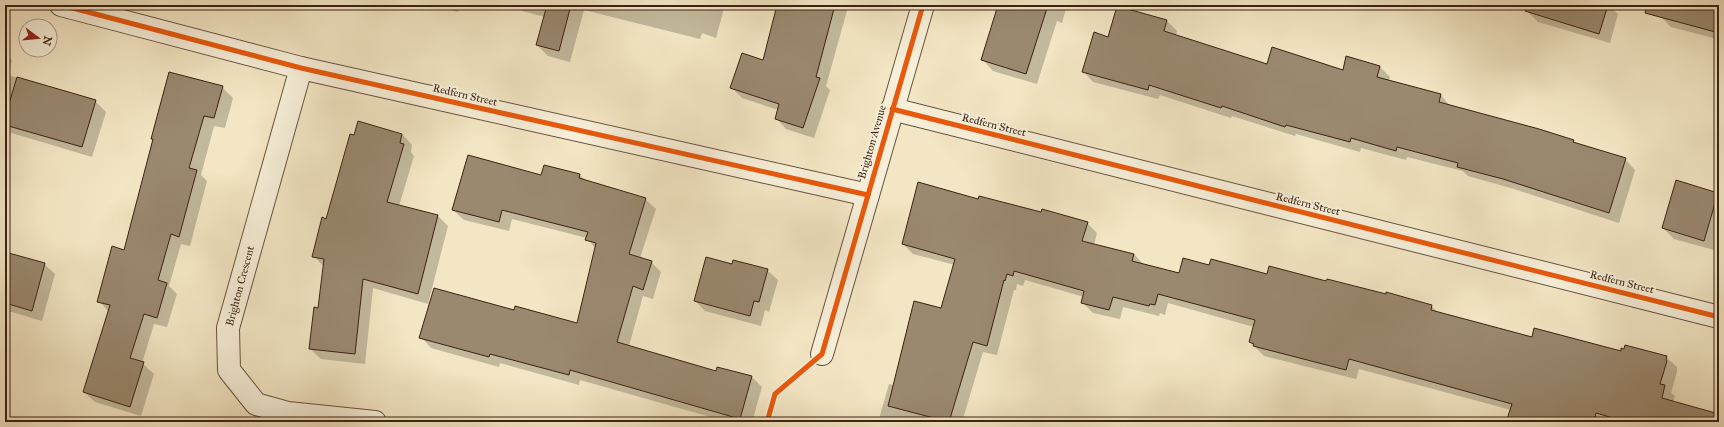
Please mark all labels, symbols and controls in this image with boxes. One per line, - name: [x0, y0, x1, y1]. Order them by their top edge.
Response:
- north arrow: [18, 18, 58, 58]
- text: N: [39, 34, 55, 48]
- street label: Redfern Street: [432, 81, 499, 109]
- street label: Brighton Avenue: [855, 103, 889, 181]
- street label: Redfern Street: [961, 111, 1028, 139]
- street label: Redfern Street: [1275, 190, 1342, 218]
- street label: Brighton Crescent: [223, 244, 257, 328]
- street label: Redfern Street: [1589, 268, 1656, 296]

